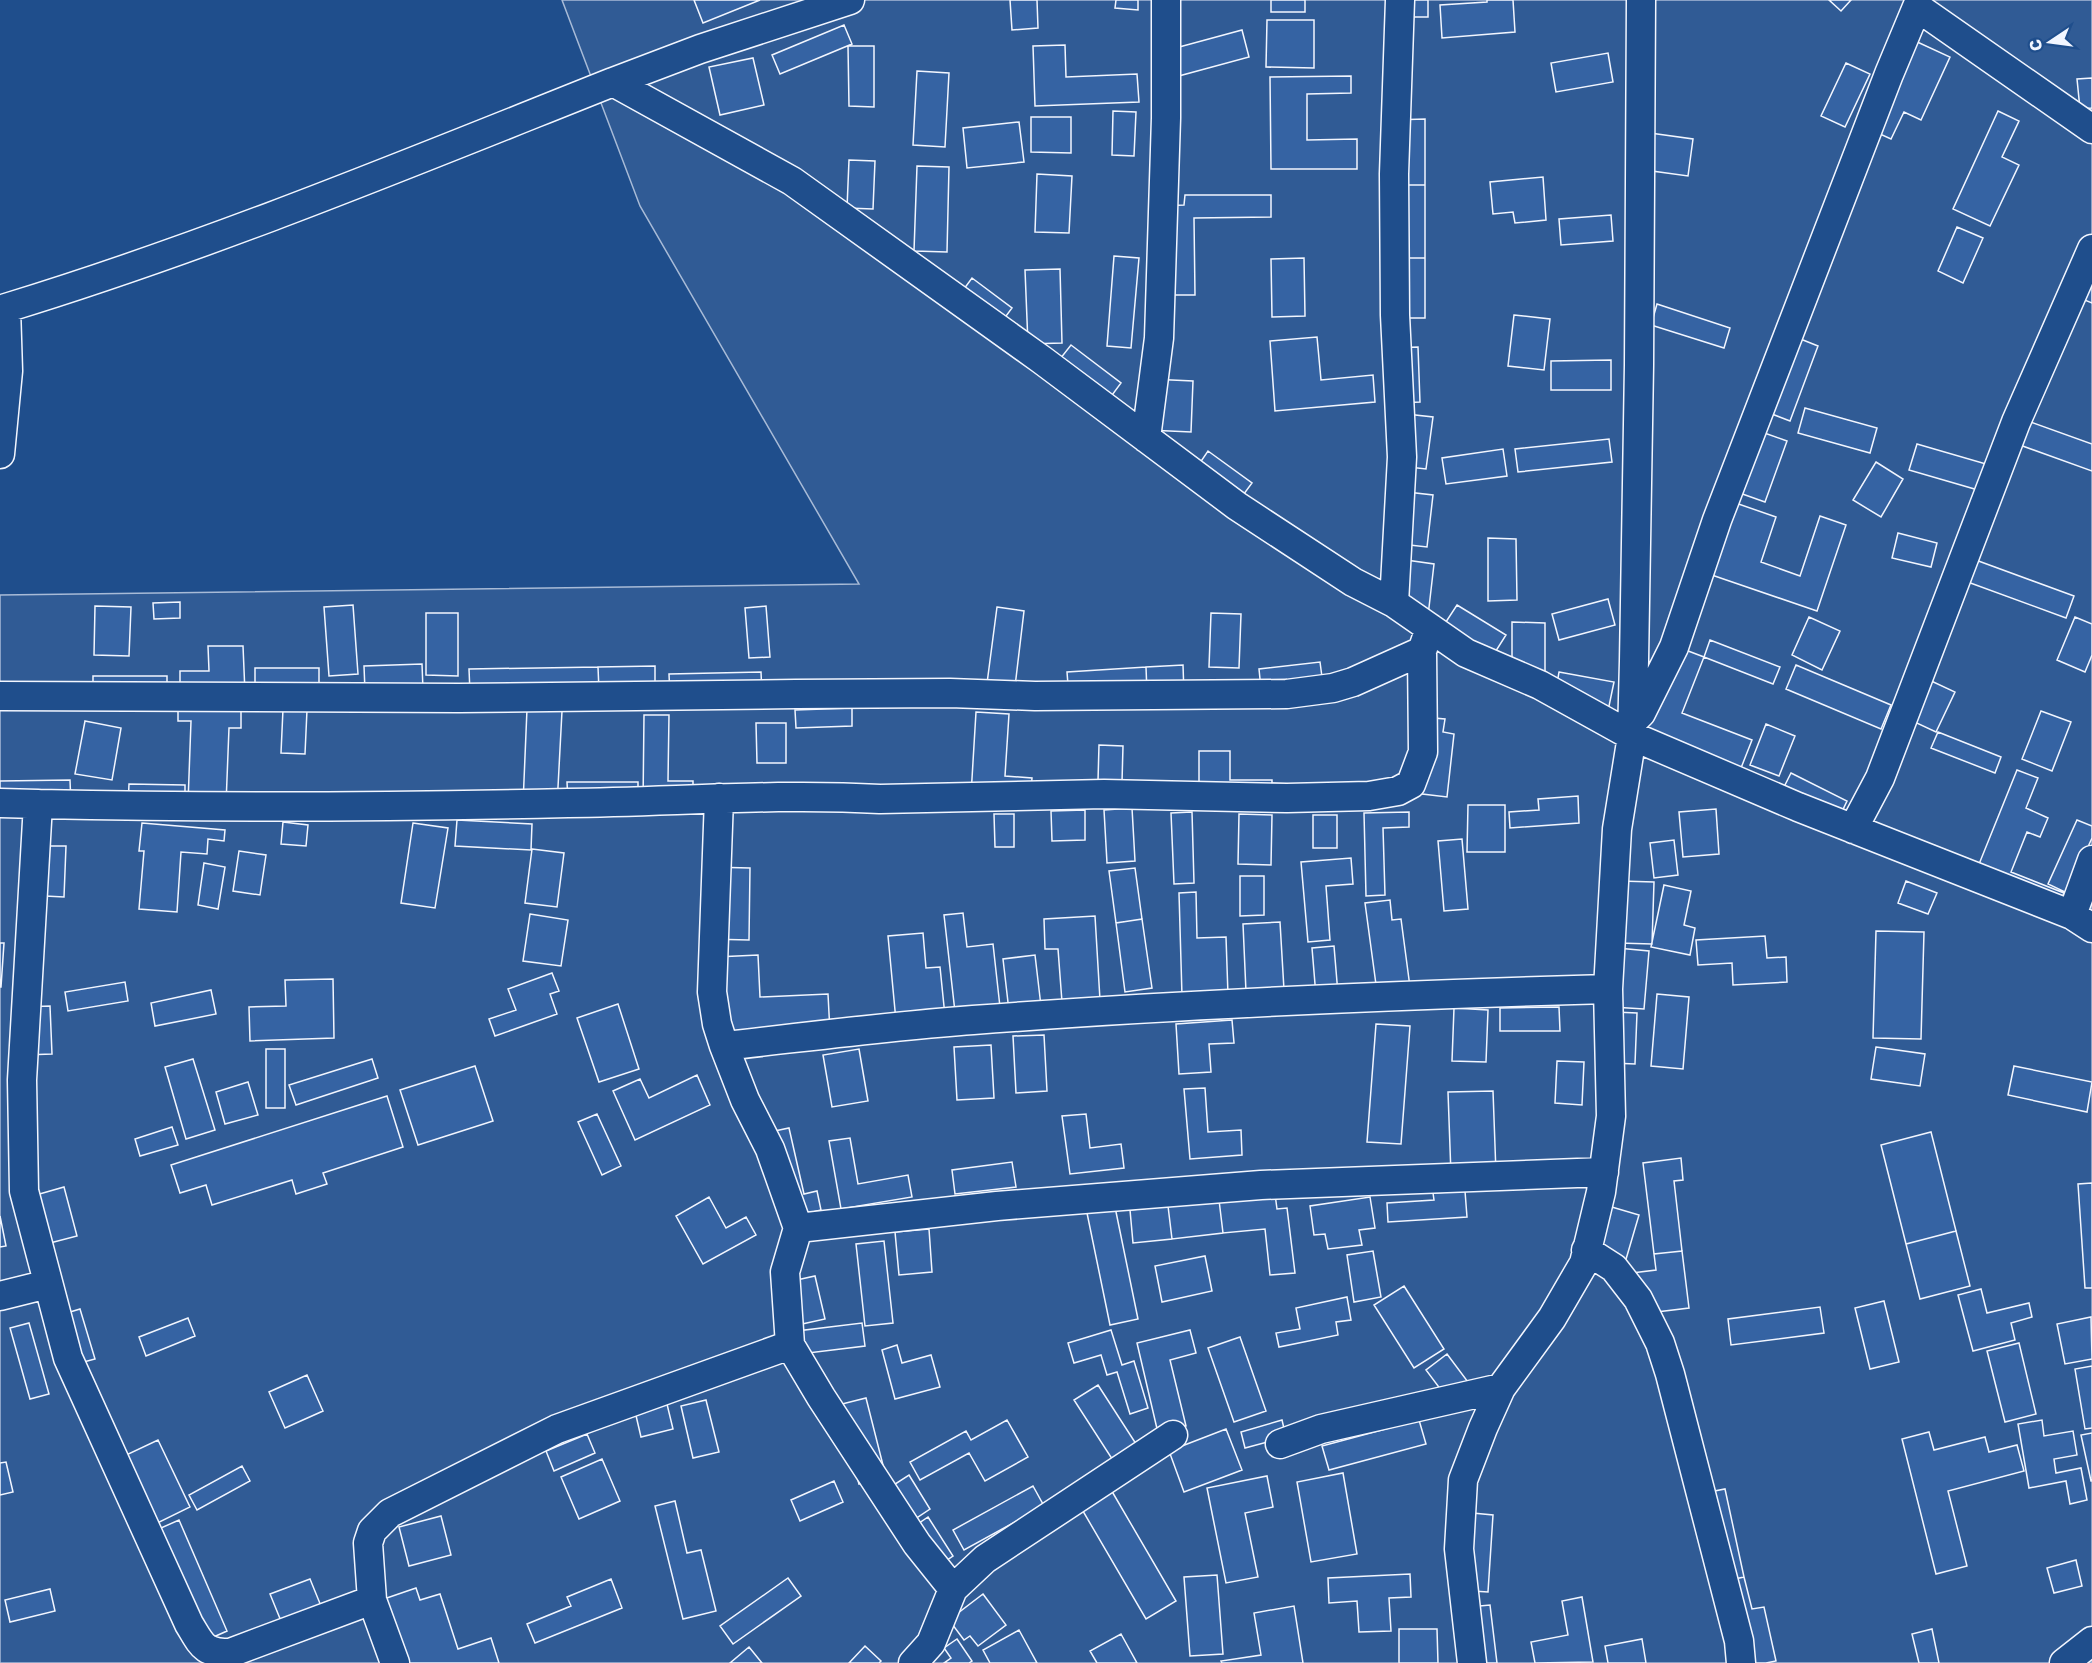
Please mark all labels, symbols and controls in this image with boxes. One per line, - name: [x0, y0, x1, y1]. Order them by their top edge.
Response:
- north arrow: [2020, 12, 2080, 72]
- text: С: [2024, 38, 2046, 53]

